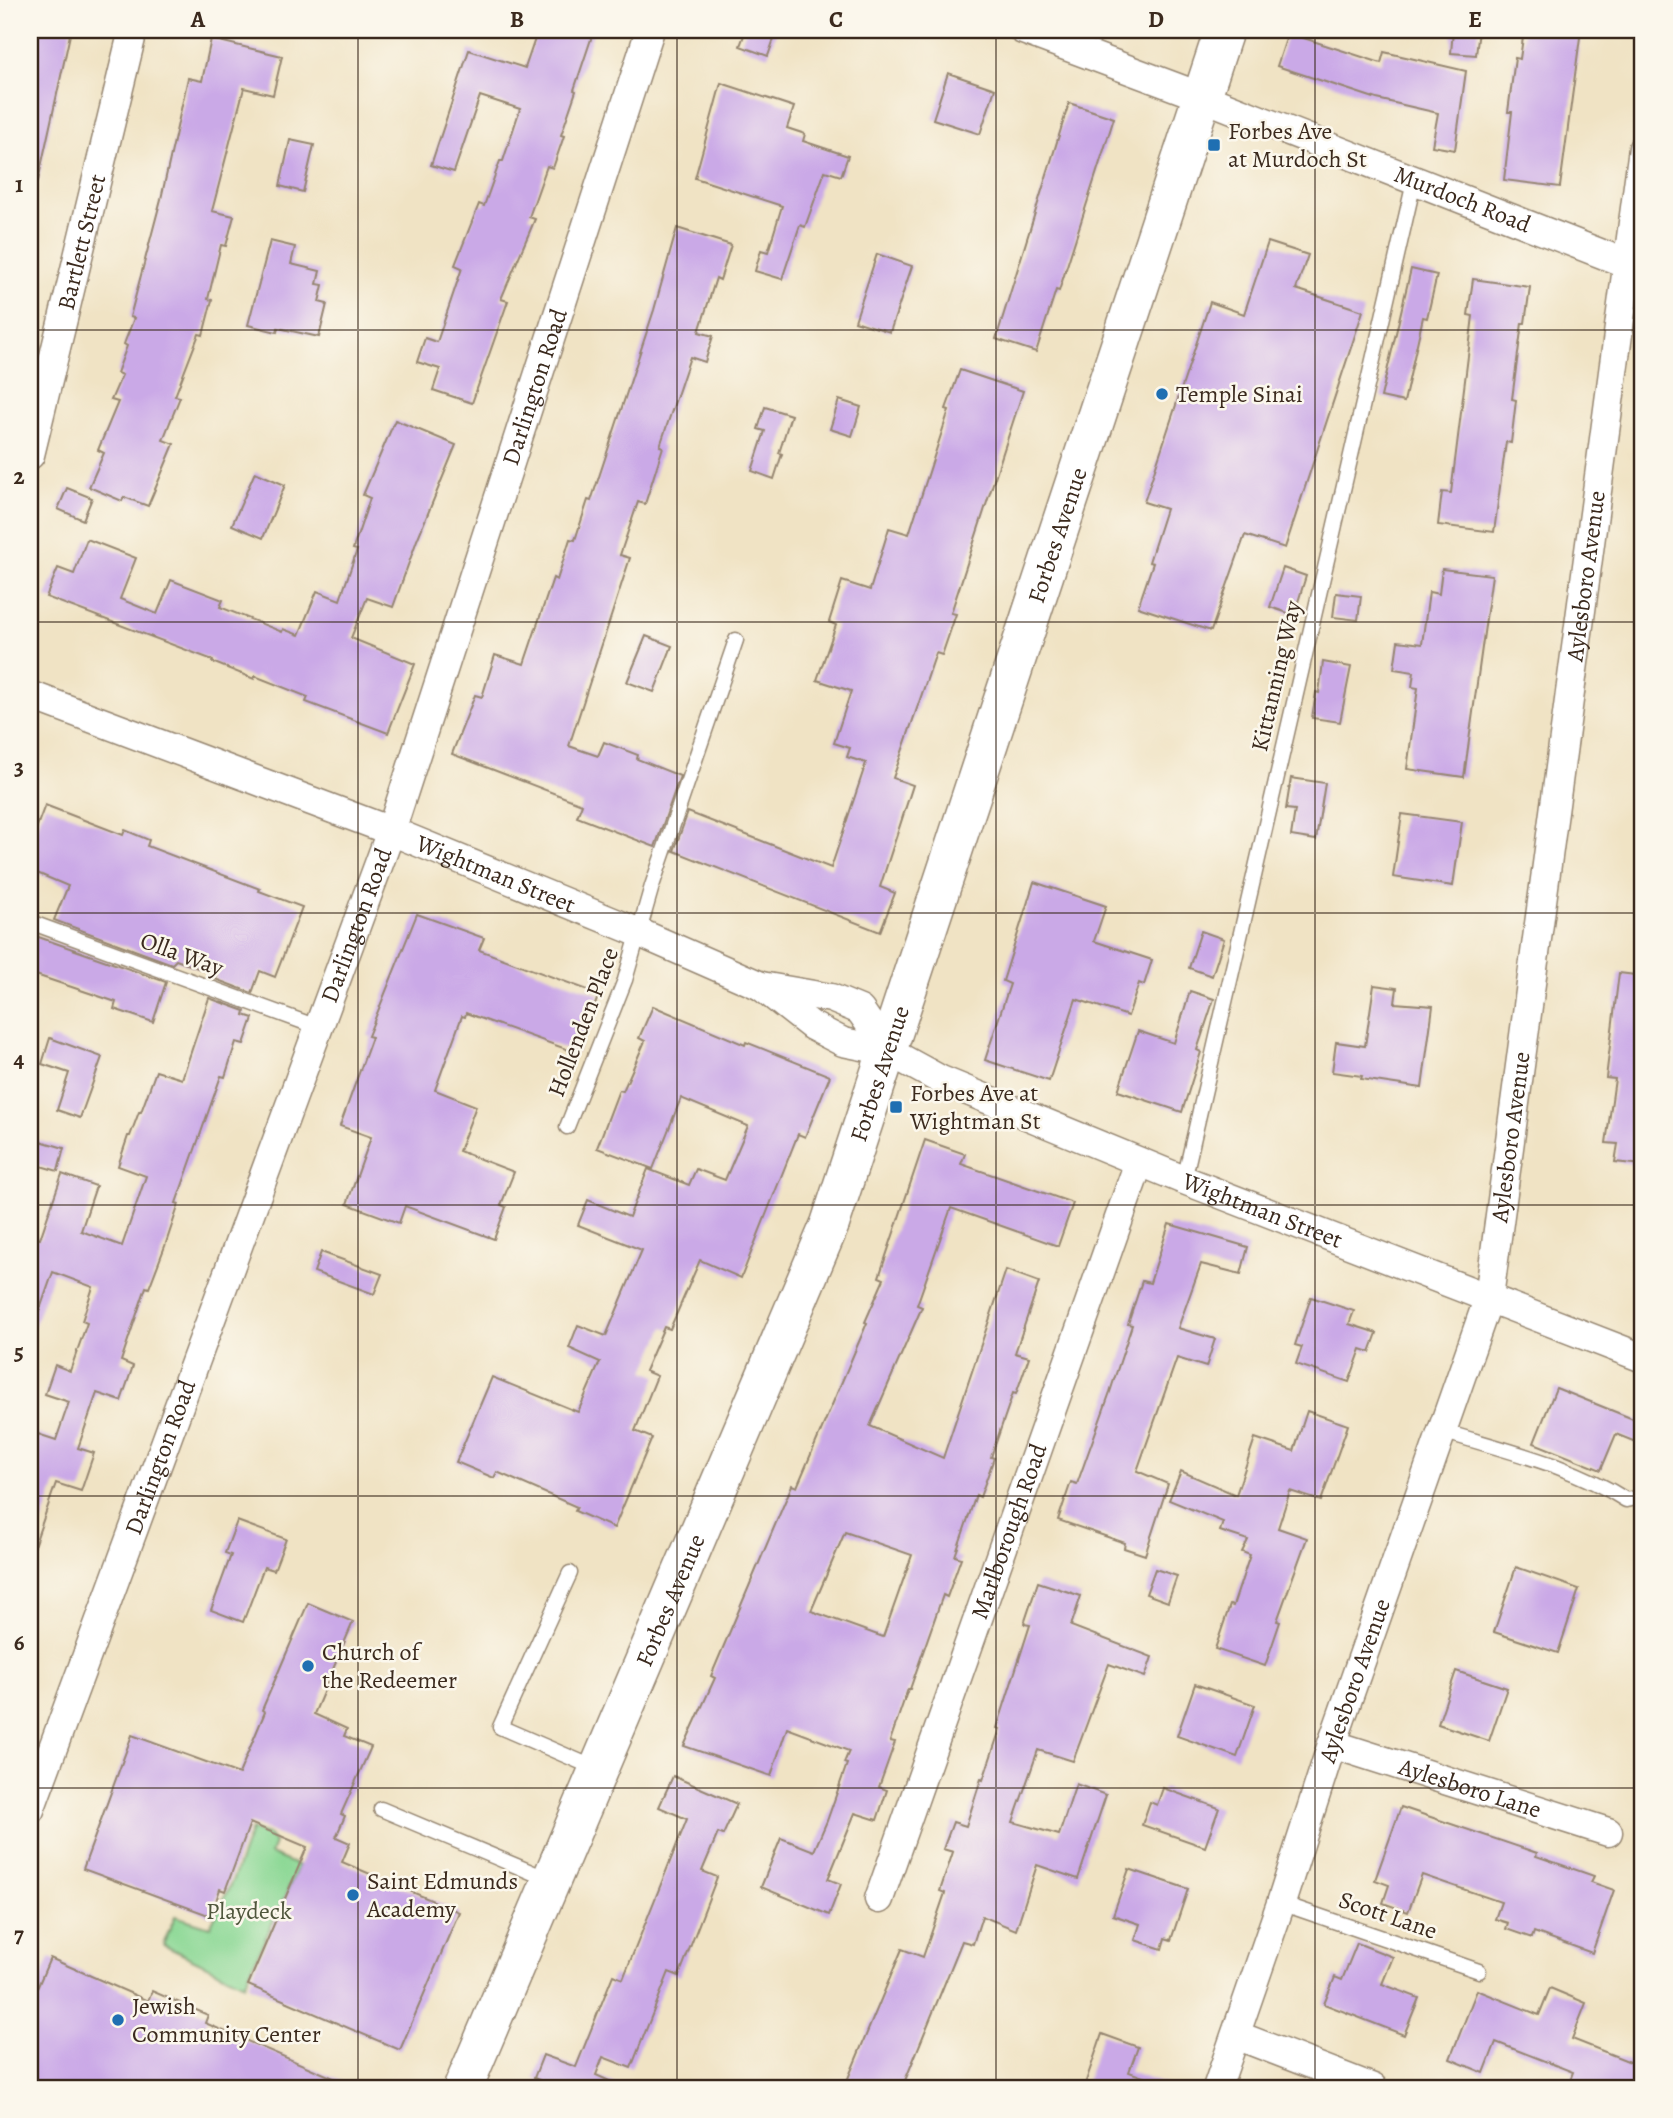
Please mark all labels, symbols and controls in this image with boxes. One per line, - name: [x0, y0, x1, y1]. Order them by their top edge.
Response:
- text: A: [190, 4, 206, 35]
- text: B: [510, 4, 524, 35]
- text: C: [829, 4, 843, 35]
- text: D: [1148, 4, 1164, 35]
- text: E: [1468, 4, 1482, 35]
- place label: Forbes Ave at Murdoch St: [1228, 115, 1367, 175]
- marker: Forbes Ave at Murdoch St: [1206, 137, 1222, 153]
- street label: Murdoch Road: [1389, 158, 1536, 241]
- text: 1: [15, 169, 23, 200]
- street label: Bartlett Street: [50, 171, 114, 313]
- street label: Darlington Road: [494, 305, 575, 469]
- place label: Temple Sinai: [1176, 378, 1303, 410]
- marker: Temple Sinai: [1154, 386, 1170, 402]
- text: 2: [13, 461, 25, 492]
- street label: Forbes Avenue: [1020, 463, 1095, 607]
- street label: Aylesboro Avenue: [1558, 489, 1613, 664]
- street label: Kittanning Way: [1243, 597, 1309, 755]
- text: 3: [14, 752, 24, 783]
- street label: Wightman Street: [411, 827, 580, 921]
- street label: Darlington Road: [313, 843, 399, 1007]
- street label: Olla Way: [136, 924, 228, 984]
- street label: Hollenden Place: [540, 943, 626, 1101]
- street label: Forbes Avenue: [842, 1002, 917, 1146]
- text: 4: [14, 1044, 25, 1075]
- street label: Aylesboro Avenue: [1483, 1050, 1538, 1225]
- place label: Forbes Ave at Wightman St: [909, 1077, 1041, 1137]
- marker: Forbes Ave at Wightman St: [888, 1099, 904, 1115]
- street label: Wightman Street: [1177, 1165, 1347, 1256]
- text: 5: [14, 1336, 24, 1367]
- street label: Darlington Road: [117, 1375, 203, 1539]
- street label: Marlborough Road: [963, 1439, 1054, 1623]
- street label: Forbes Avenue: [628, 1529, 713, 1671]
- street label: Aylesboro Avenue: [1311, 1594, 1398, 1768]
- text: 6: [14, 1627, 25, 1658]
- place label: Church of the Redeemer: [322, 1636, 457, 1696]
- marker: Church of the Redeemer: [300, 1658, 316, 1674]
- street label: Aylesboro Lane: [1394, 1750, 1545, 1826]
- place label: Saint Edmunds Academy: [366, 1865, 518, 1925]
- street label: Scott Lane: [1335, 1883, 1441, 1947]
- marker: Saint Edmunds Academy: [345, 1887, 361, 1903]
- park label: Playdeck: [206, 1895, 292, 1927]
- text: 7: [14, 1919, 24, 1950]
- place label: Jewish Community Center: [132, 1990, 321, 2050]
- marker: Jewish Community Center: [110, 2012, 126, 2028]

